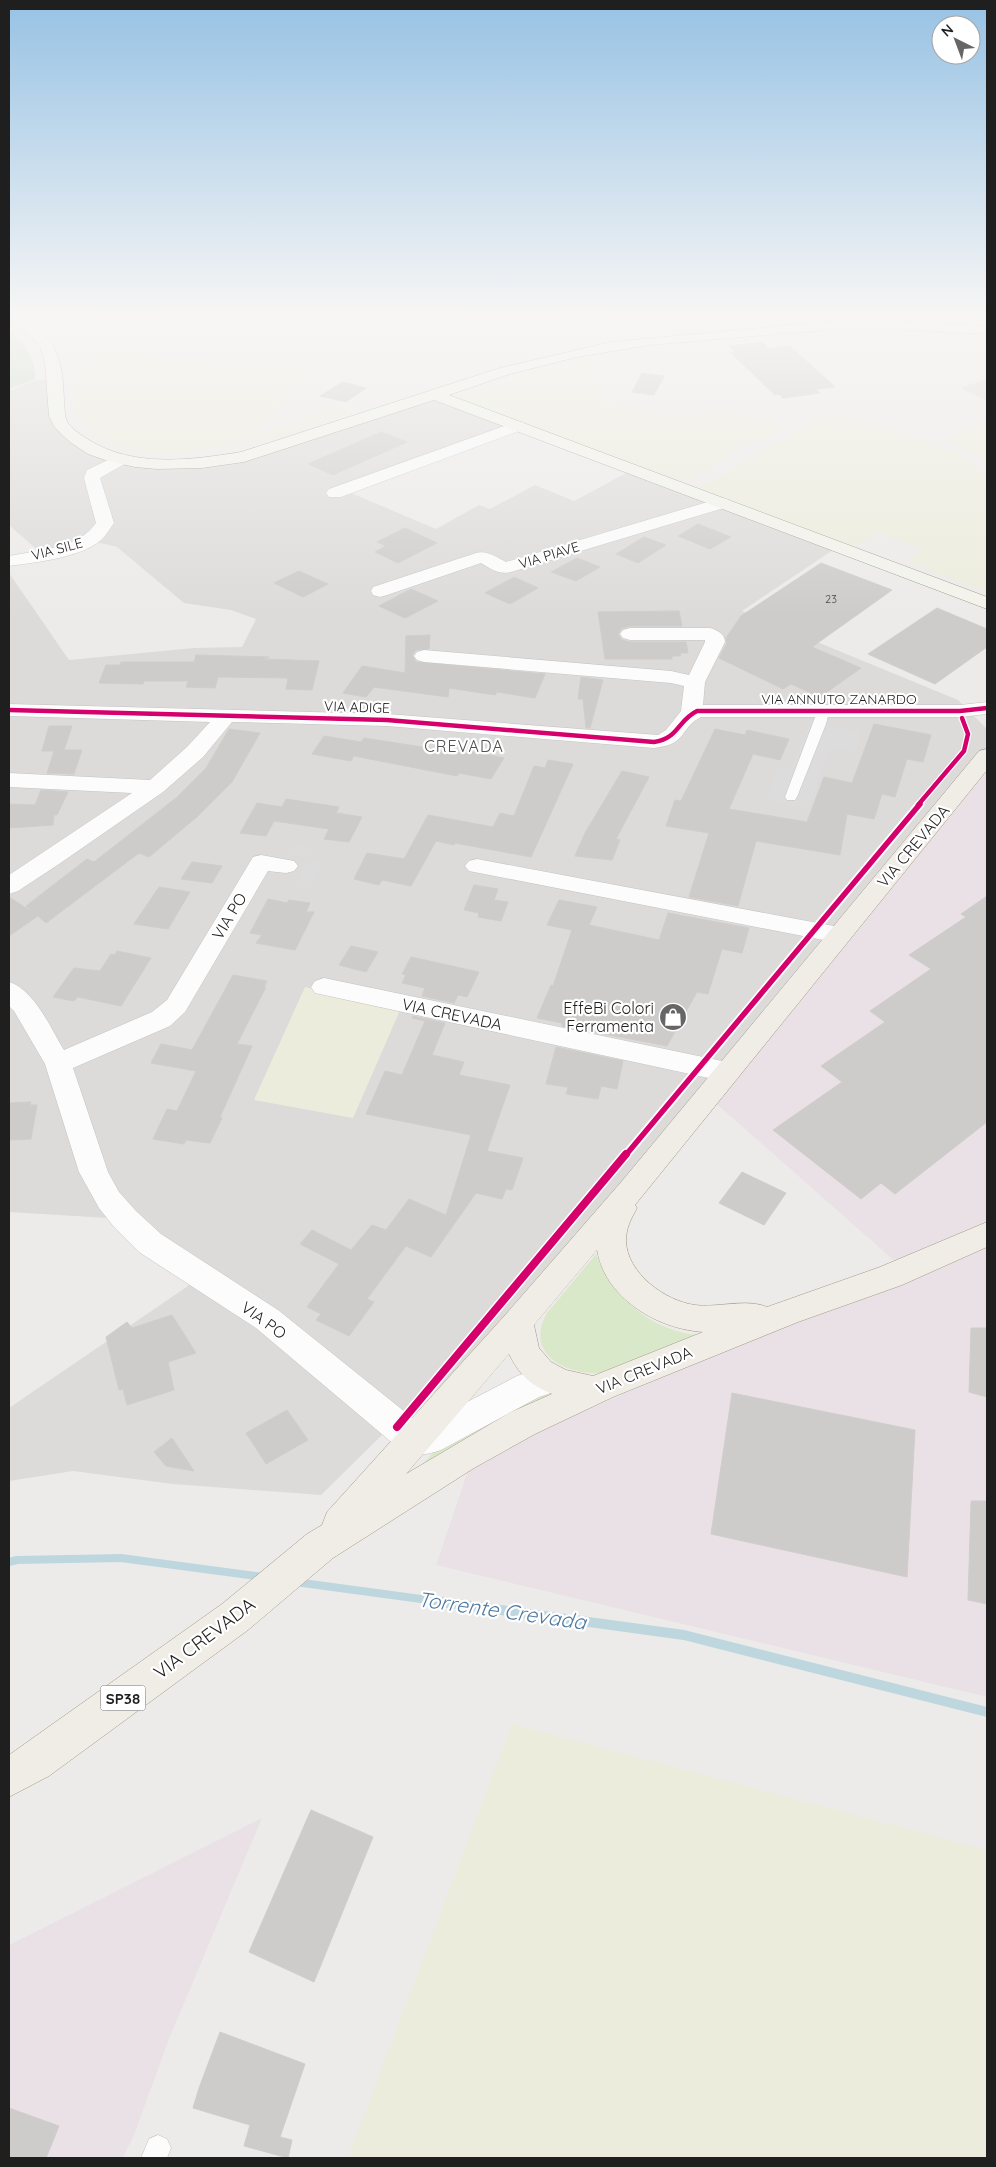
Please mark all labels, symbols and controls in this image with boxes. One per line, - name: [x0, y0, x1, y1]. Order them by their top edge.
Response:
- north arrow: [931, 15, 981, 65]
- text: N: [937, 20, 957, 40]
- street label: VIA SILE: [29, 534, 85, 564]
- street label: VIA PIAVE: [516, 537, 582, 573]
- house number: 23: [825, 592, 837, 606]
- street label: VIA ANNUTO ZANARDO: [761, 690, 917, 708]
- street label: VIA ADIGE: [324, 697, 390, 717]
- district label: CREVADA: [424, 736, 504, 756]
- street label: VIA CREVADA: [873, 801, 953, 891]
- street label: VIA PO: [207, 889, 251, 943]
- street label: VIA CREVADA: [400, 994, 504, 1034]
- place label: EffeBi Colori Ferramenta: [563, 998, 654, 1036]
- shop icon: EffeBi Colori Ferramenta: [658, 1002, 688, 1032]
- street label: VIA PO: [237, 1297, 291, 1343]
- street label: VIA CREVADA: [593, 1342, 695, 1398]
- water label: Torrente Crevada: [416, 1585, 589, 1635]
- street label: VIA CREVADA: [148, 1592, 260, 1684]
- road number: SP38: [100, 1686, 146, 1710]

